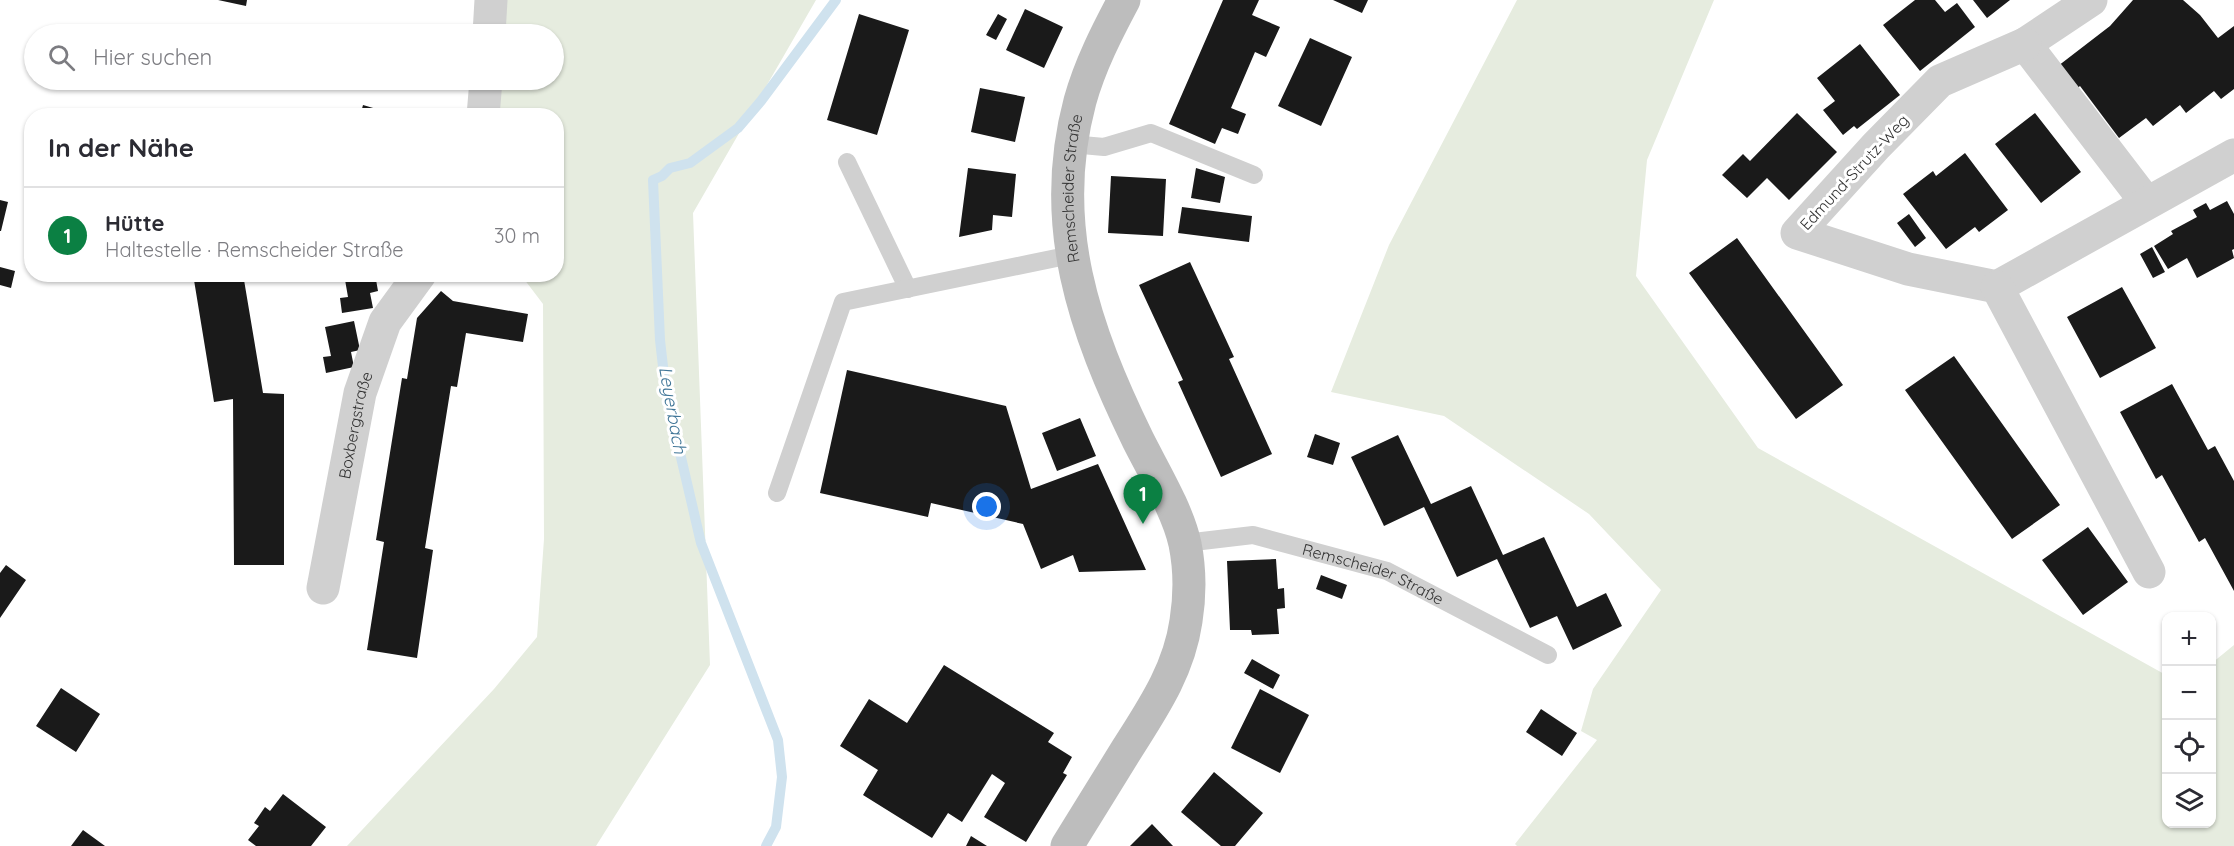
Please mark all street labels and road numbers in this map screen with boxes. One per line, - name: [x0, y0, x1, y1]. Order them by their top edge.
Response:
- street label: Edmund-Strutz-Weg: [1795, 110, 1913, 234]
- street label: Remscheider Straße: [1057, 112, 1086, 264]
- street label: Boxbergstraße: [334, 369, 377, 481]
- street label: Remscheider Straße: [1300, 539, 1447, 609]

